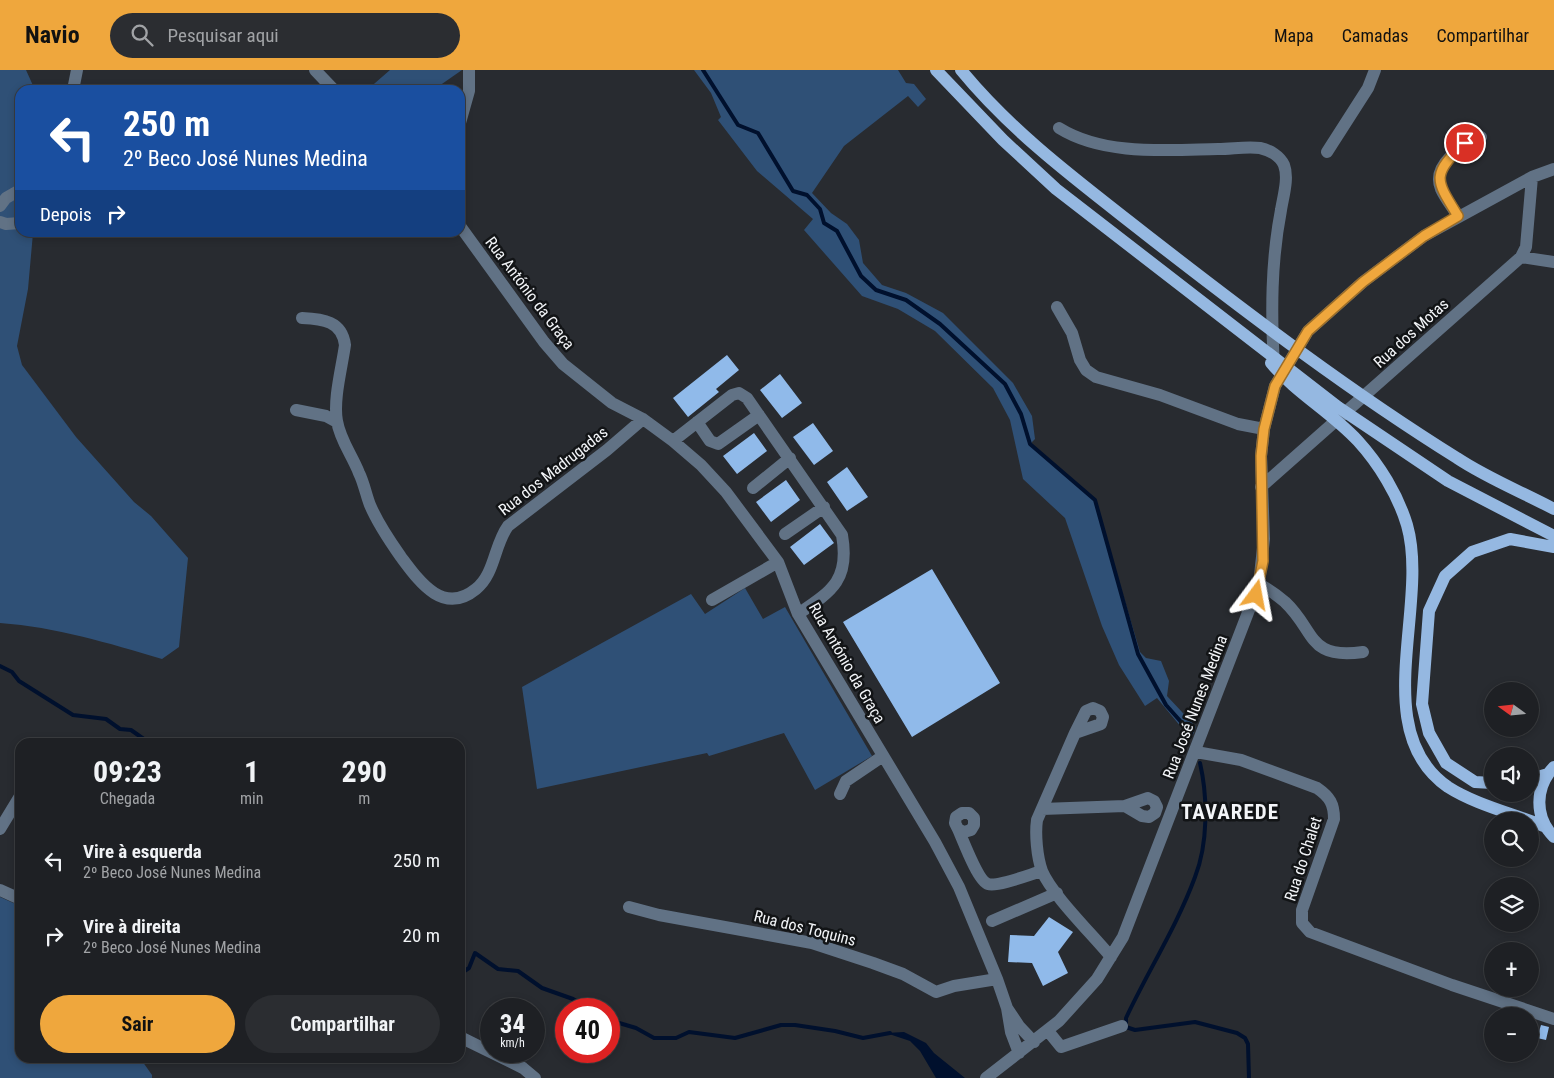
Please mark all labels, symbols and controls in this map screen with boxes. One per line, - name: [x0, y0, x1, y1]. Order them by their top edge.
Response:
- search box: [110, 13, 460, 58]
- text: Navio: [25, 21, 80, 49]
- icon: search: [128, 21, 156, 49]
- text: Pesquisar aqui: [168, 24, 279, 47]
- text: Mapa: [1274, 25, 1314, 46]
- text: Camadas: [1342, 25, 1408, 46]
- text: Compartilhar: [1436, 25, 1529, 46]
- text: 250 m: [123, 104, 210, 145]
- icon: left: [40, 105, 105, 170]
- pin: [1444, 122, 1486, 164]
- icon: arrive: [1451, 129, 1479, 157]
- text: 2º Beco José Nunes Medina: [123, 146, 368, 171]
- icon: right: [102, 200, 130, 228]
- text: Depois: [40, 203, 92, 226]
- street label: Rua António da Graça: [481, 233, 579, 353]
- street label: Rua dos Motas: [1370, 294, 1452, 372]
- street label: Rua dos Madrugadas: [495, 422, 611, 520]
- position arrow: [1229, 568, 1281, 620]
- street label: Rua António da Graça: [805, 599, 889, 727]
- street label: Rua José Nunes Medina: [1159, 633, 1231, 781]
- north arrow: [1484, 682, 1539, 738]
- map controls: [1484, 682, 1539, 1062]
- button: sound: [1484, 747, 1539, 802]
- text: 09:23: [93, 754, 162, 789]
- text: 1: [244, 754, 259, 789]
- text: 290: [341, 754, 387, 789]
- text: Chegada: [100, 789, 155, 808]
- text: min: [240, 789, 263, 808]
- text: m: [358, 789, 370, 808]
- district label: TAVAREDE: [1181, 800, 1279, 824]
- button: search: [1484, 812, 1539, 867]
- street label: Rua do Chalet: [1280, 814, 1326, 904]
- text: Vire à esquerda: [83, 840, 202, 863]
- icon: left: [40, 847, 68, 875]
- text: 250 m: [393, 849, 440, 872]
- text: 2º Beco José Nunes Medina: [83, 863, 261, 882]
- button: layers: [1484, 877, 1539, 932]
- street label: Rua dos Toquins: [752, 906, 858, 950]
- text: Vire à direita: [83, 915, 181, 938]
- icon: right: [40, 922, 68, 950]
- text: 20 m: [403, 924, 440, 947]
- text: 2º Beco José Nunes Medina: [83, 938, 261, 957]
- button: +: [1484, 942, 1539, 997]
- button: Sair: [40, 995, 235, 1053]
- button: Compartilhar: [245, 995, 440, 1053]
- speed limit sign: 40: [555, 998, 620, 1063]
- button: −: [1484, 1007, 1539, 1062]
- text: 34: [500, 1010, 525, 1039]
- text: km/h: [500, 1036, 525, 1050]

